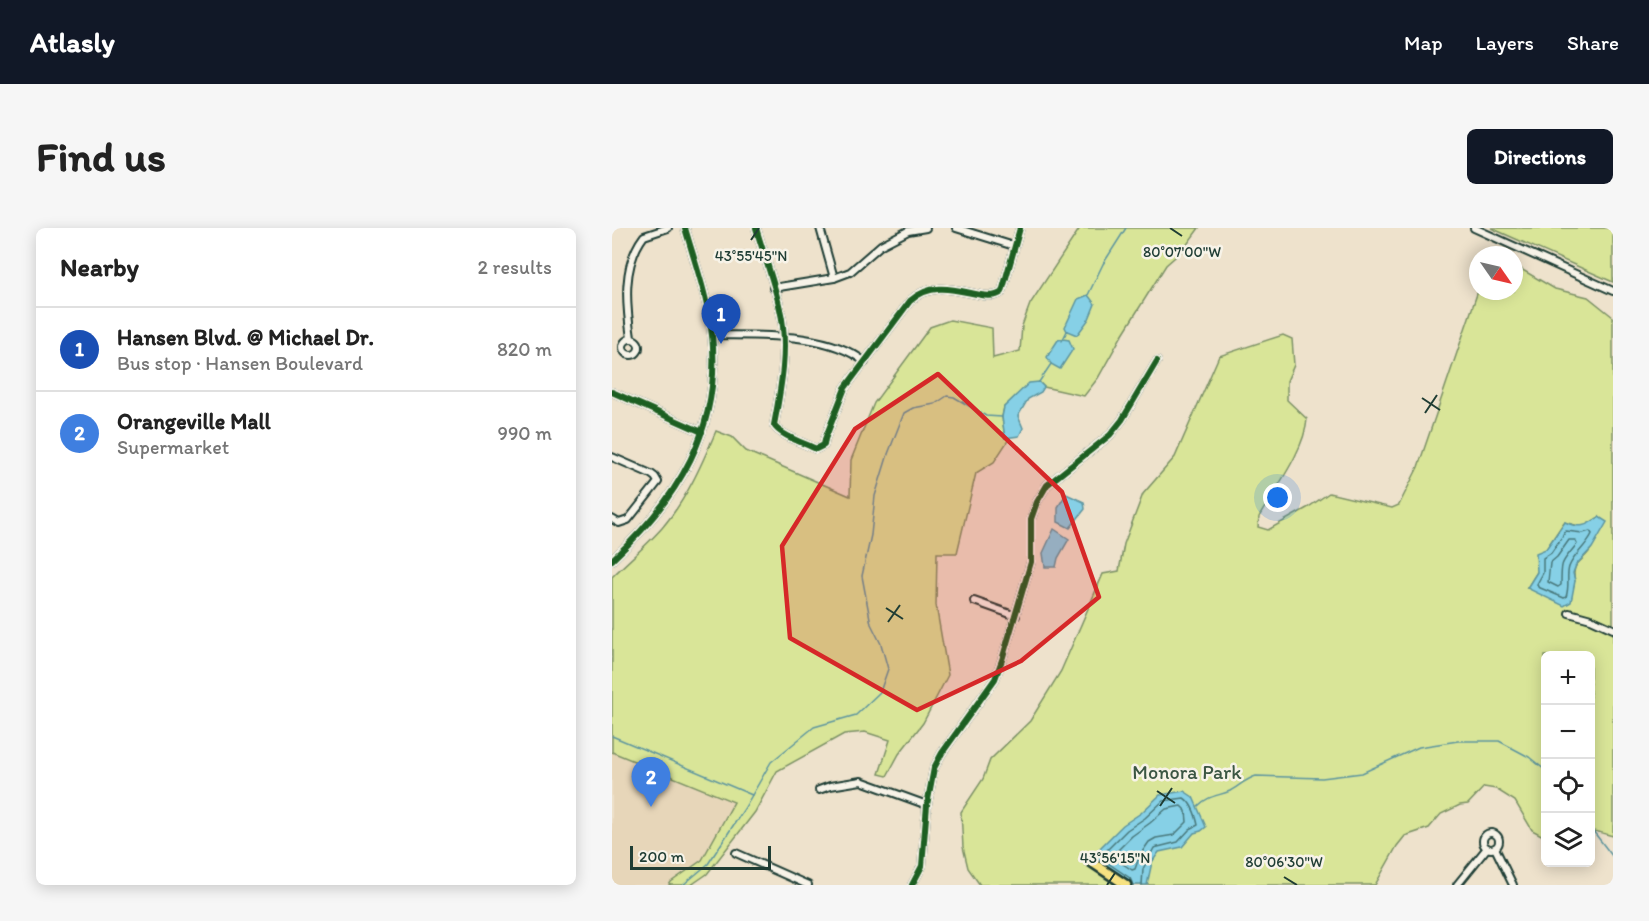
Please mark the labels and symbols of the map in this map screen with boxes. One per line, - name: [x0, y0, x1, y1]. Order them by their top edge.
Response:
- text: 80°07'00"W: [1143, 243, 1221, 261]
- north arrow: [1469, 246, 1523, 300]
- text: 43°55'45"N: [715, 247, 787, 265]
- pin: 1: [702, 294, 740, 344]
- your location: [1263, 483, 1292, 512]
- pin: 2: [632, 758, 670, 807]
- park label: Monora Park: [1132, 760, 1242, 784]
- scale bar: [630, 843, 771, 870]
- text: 43°56'15"N: [1080, 849, 1150, 867]
- text: 80°06'30"W: [1245, 853, 1323, 871]

